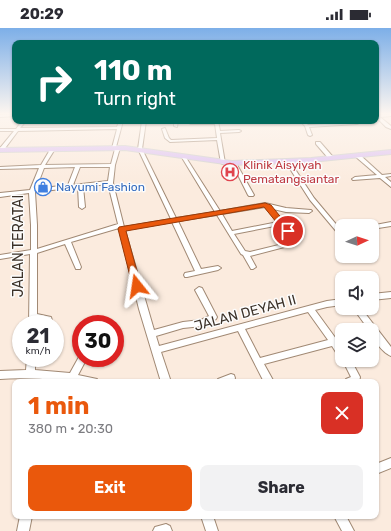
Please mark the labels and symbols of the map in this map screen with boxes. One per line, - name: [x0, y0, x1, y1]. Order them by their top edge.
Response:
- place label: Klinik Aisyiyah Pematangsiantar: [243, 158, 339, 186]
- hospital icon: Klinik Aisyiyah Pematangsiantar: [220, 162, 240, 182]
- shop icon: Nayumi Fashion: [33, 177, 53, 197]
- place label: Nayumi Fashion: [56, 180, 145, 194]
- street label: JALAN TERATAI: [10, 195, 27, 297]
- pin: [271, 214, 305, 248]
- north arrow: [335, 219, 379, 263]
- position arrow: [116, 265, 158, 307]
- street label: JALAN DEYAH II: [192, 291, 298, 335]
- speed limit sign: 30: [72, 315, 124, 367]

